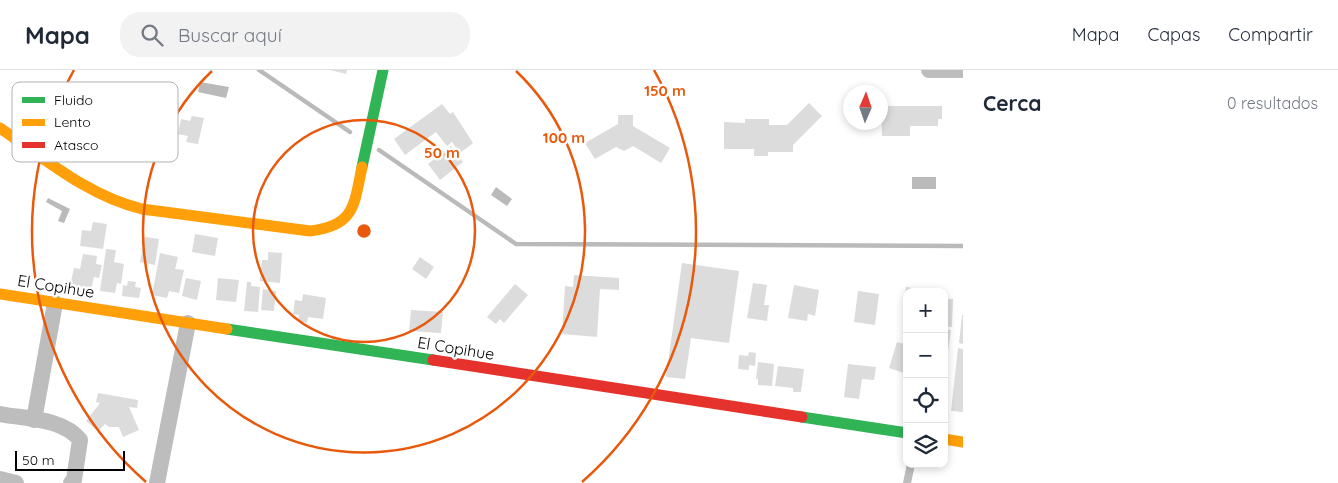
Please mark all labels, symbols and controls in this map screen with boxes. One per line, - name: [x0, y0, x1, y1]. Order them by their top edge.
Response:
- search box: [120, 12, 470, 57]
- text: Mapa: [25, 20, 90, 50]
- icon: search: [138, 21, 166, 49]
- text: Buscar aquí: [178, 23, 282, 47]
- text: Mapa: [1072, 23, 1119, 46]
- text: Capas: [1147, 23, 1200, 46]
- text: Compartir: [1228, 23, 1313, 46]
- text: 150 m: [644, 81, 686, 100]
- legend: [12, 82, 178, 162]
- north arrow: [843, 85, 888, 130]
- text: Cerca: [983, 90, 1041, 116]
- text: Fluido: [54, 91, 93, 109]
- text: 0 resultados: [1227, 93, 1318, 113]
- text: Lento: [54, 113, 91, 131]
- text: 100 m: [543, 128, 585, 147]
- text: Atasco: [54, 136, 99, 154]
- text: 50 m: [424, 143, 460, 162]
- centre of rings: [355, 222, 373, 240]
- street label: El Copihue: [16, 270, 96, 302]
- map controls: [903, 288, 948, 468]
- button: +: [903, 288, 948, 333]
- street label: El Copihue: [416, 332, 496, 364]
- button: −: [903, 333, 948, 378]
- button: locate: [903, 378, 948, 423]
- button: layers: [903, 423, 948, 468]
- scale bar: [15, 448, 125, 471]
- text: 50 m: [22, 451, 55, 469]

